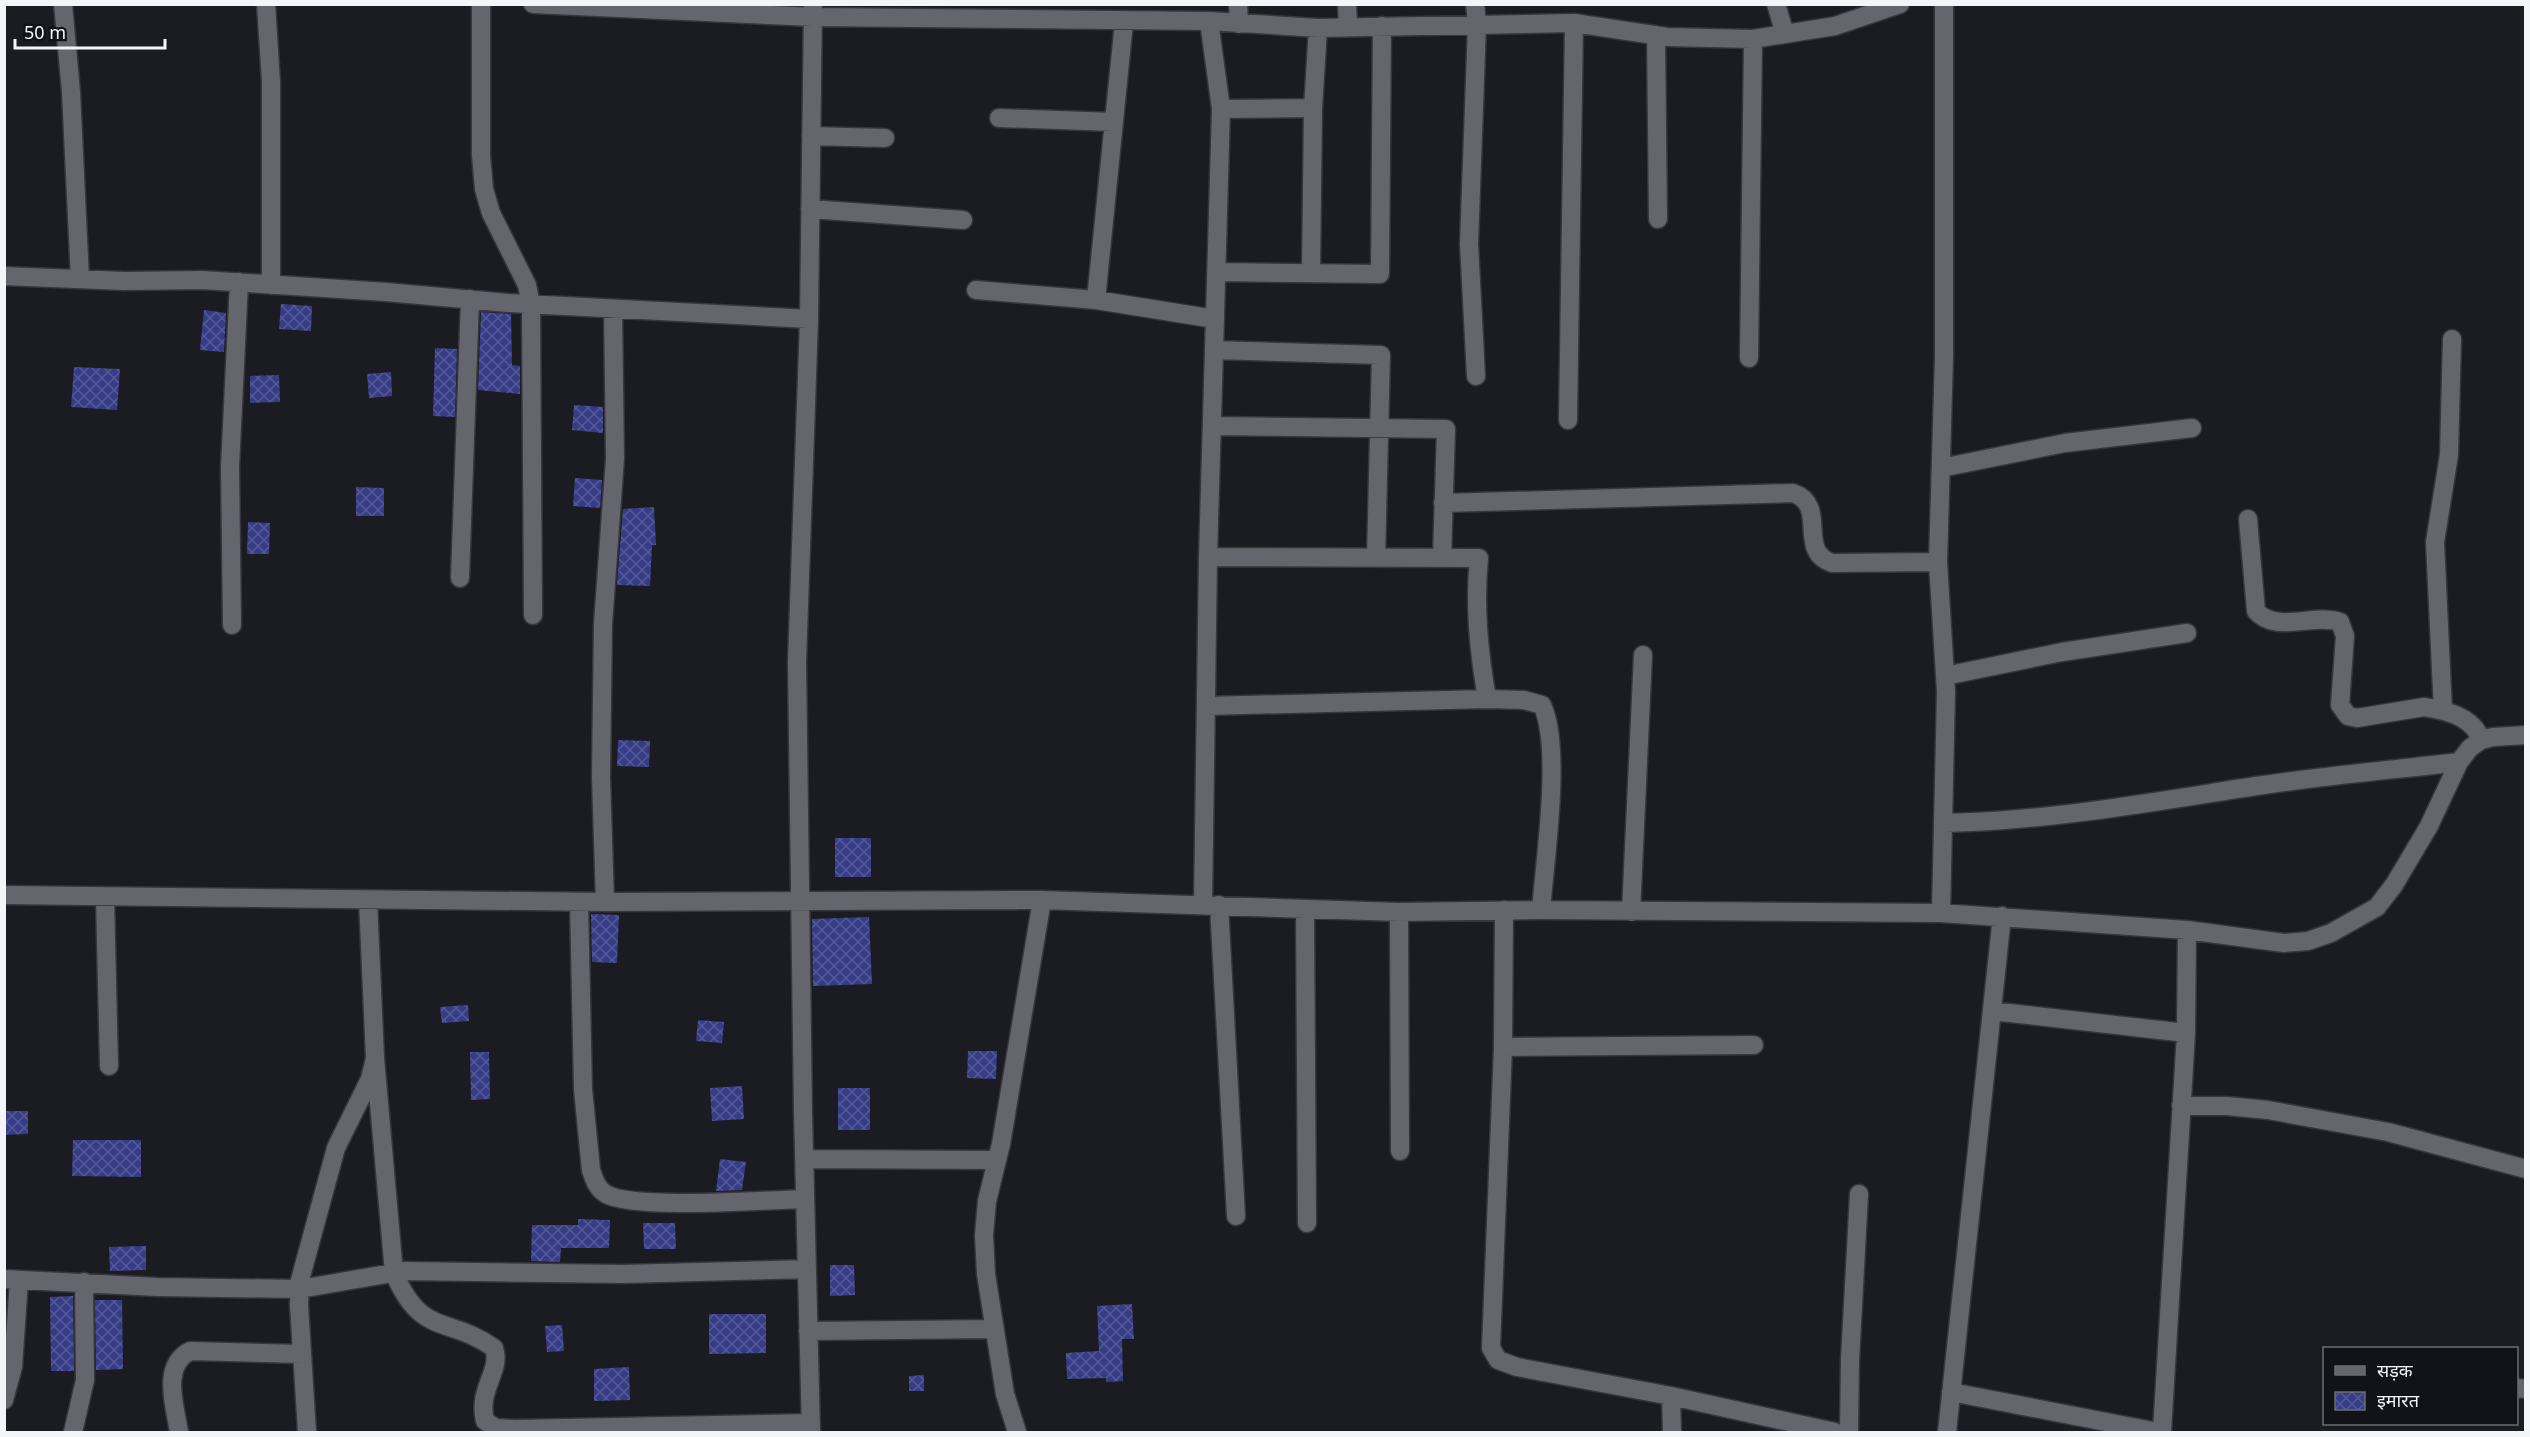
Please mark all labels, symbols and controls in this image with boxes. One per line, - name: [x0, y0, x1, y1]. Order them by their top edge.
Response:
- scale bar: [15, 12, 165, 50]
- text: 50 m: [24, 20, 66, 44]
- legend: [2323, 1347, 2518, 1425]
- text: सड़क: [2377, 1358, 2414, 1382]
- text: इमारत: [2377, 1388, 2420, 1412]

